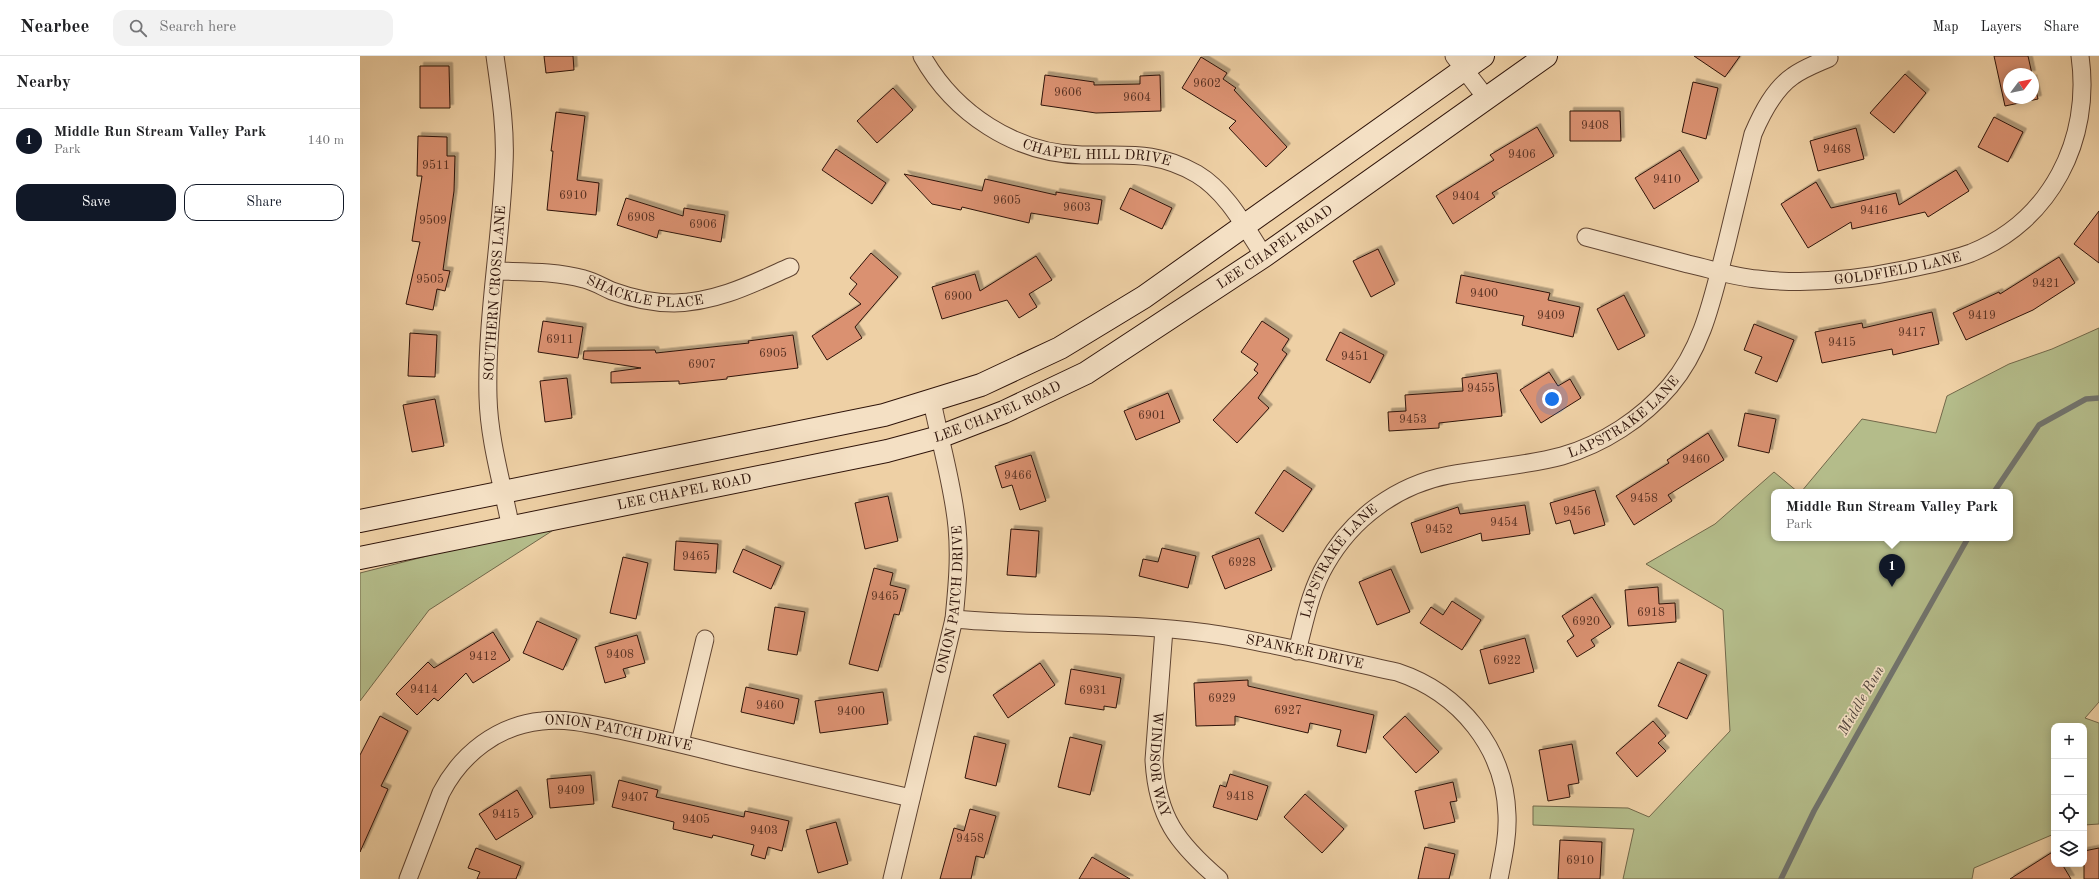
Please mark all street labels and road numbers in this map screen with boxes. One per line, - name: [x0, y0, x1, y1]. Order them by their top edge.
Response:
- street label: CHAPEL HILL DRIVE: [1020, 137, 1172, 169]
- street label: LEE CHAPEL ROAD: [1215, 203, 1335, 292]
- street label: SOUTHERN CROSS LANE: [482, 205, 508, 381]
- street label: GOLDFIELD LANE: [1833, 250, 1963, 287]
- street label: SHACKLE PLACE: [584, 273, 705, 310]
- street label: LAPSTRAKE LANE: [1566, 374, 1682, 461]
- street label: LEE CHAPEL ROAD: [932, 379, 1063, 445]
- street label: LEE CHAPEL ROAD: [616, 472, 753, 513]
- street label: LAPSTRAKE LANE: [1299, 502, 1380, 620]
- street label: ONION PATCH DRIVE: [934, 525, 965, 675]
- street label: SPANKER DRIVE: [1245, 633, 1365, 672]
- street label: WINDSOR WAY: [1147, 711, 1173, 819]
- street label: ONION PATCH DRIVE: [544, 713, 693, 754]

